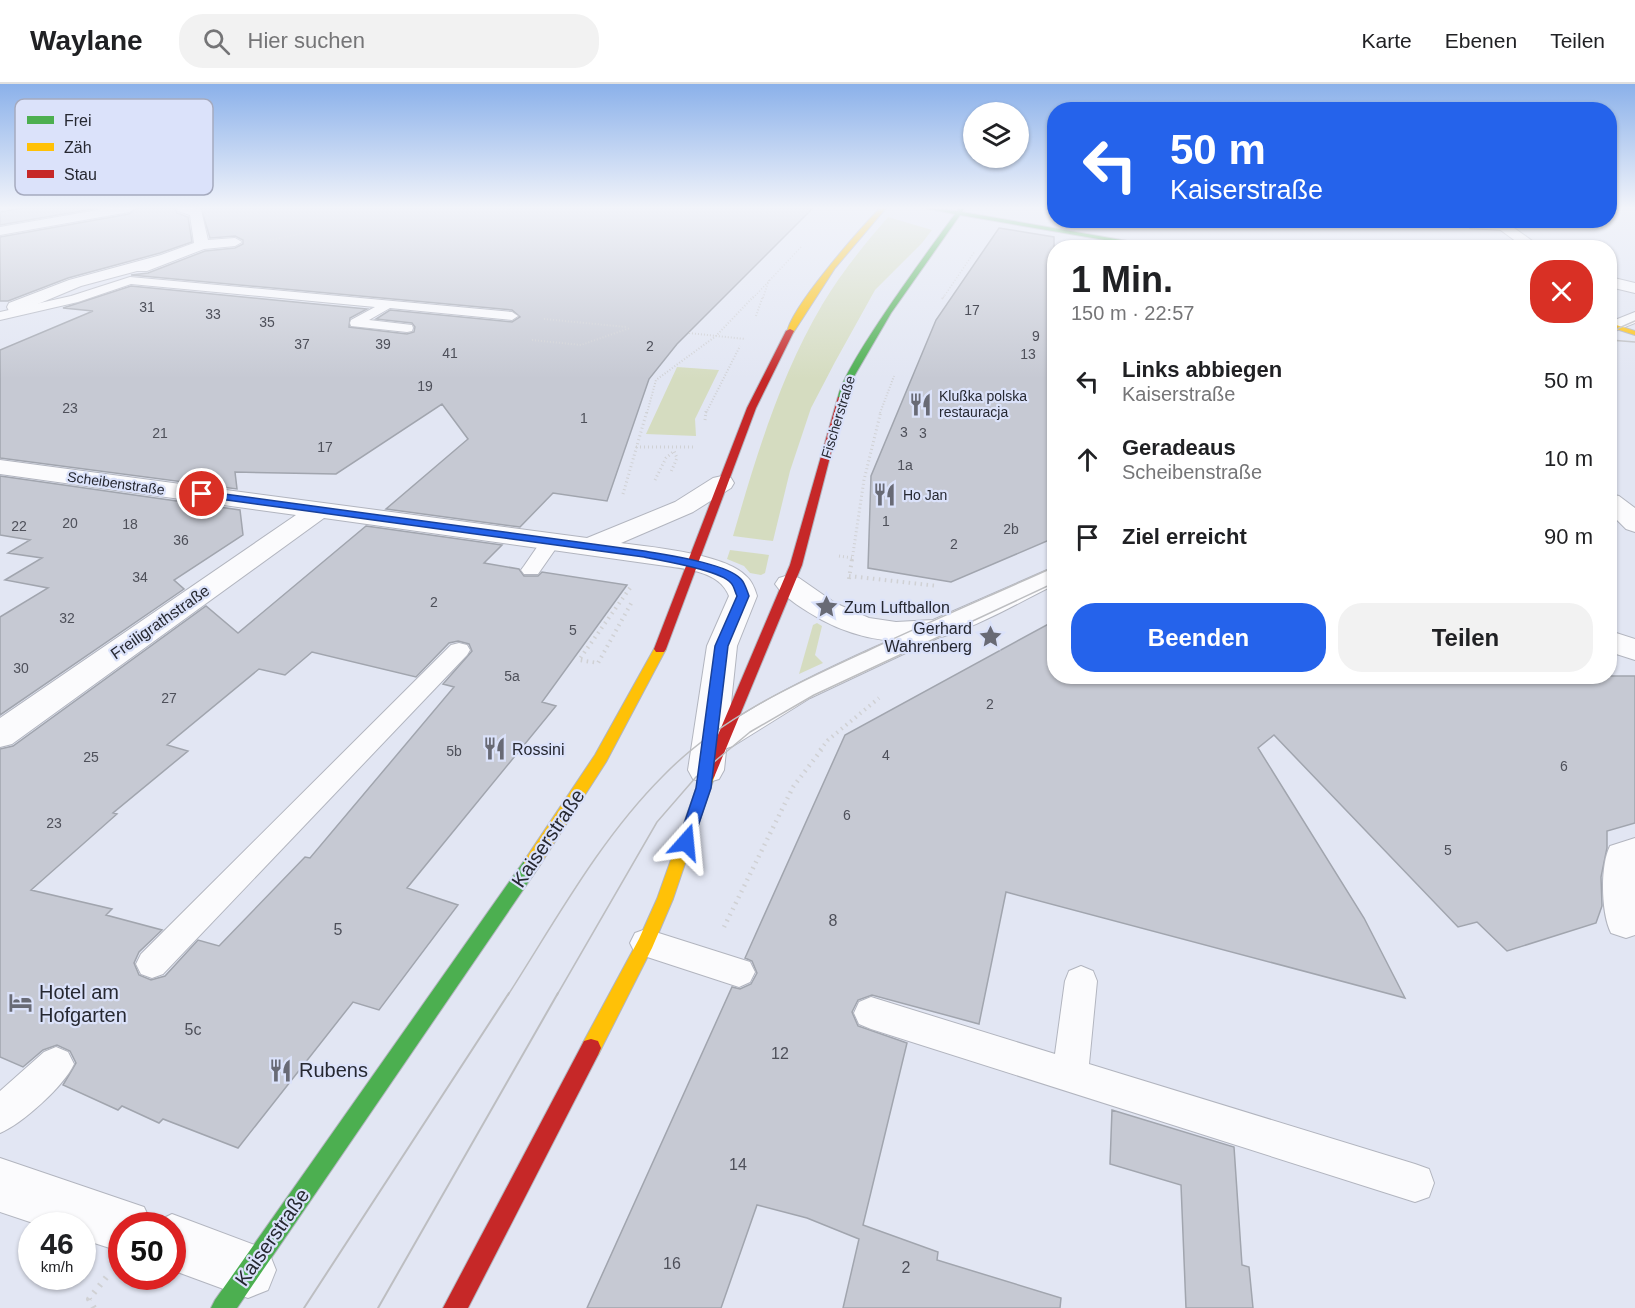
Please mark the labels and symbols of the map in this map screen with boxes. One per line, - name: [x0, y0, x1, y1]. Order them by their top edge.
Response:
- legend: [15, 99, 213, 195]
- text: Frei: [64, 112, 92, 129]
- text: Zäh: [64, 139, 92, 156]
- text: Stau: [64, 166, 97, 183]
- house number: 31: [139, 299, 155, 315]
- house number: 17: [964, 302, 980, 318]
- house number: 33: [205, 306, 221, 322]
- house number: 35: [259, 314, 275, 330]
- house number: 9: [1032, 328, 1040, 344]
- house number: 37: [294, 336, 310, 352]
- house number: 39: [375, 336, 391, 352]
- house number: 2: [646, 338, 654, 354]
- house number: 41: [442, 345, 458, 361]
- house number: 13: [1020, 346, 1036, 362]
- street label: Fischerstraße: [818, 374, 858, 460]
- house number: 19: [417, 378, 433, 394]
- place label: Klußka polska restauracja: [939, 388, 1027, 420]
- restaurant icon: Klußka polska restauracja: [908, 391, 934, 417]
- house number: 23: [62, 400, 78, 416]
- house number: 1: [580, 410, 588, 426]
- house number: 3: [900, 424, 908, 440]
- house number: 21: [152, 425, 168, 441]
- house number: 3: [919, 425, 927, 441]
- house number: 17: [317, 439, 333, 455]
- house number: 1a: [897, 457, 913, 473]
- street label: Scheibenstraße: [66, 468, 166, 498]
- pin: [176, 468, 227, 519]
- restaurant icon: Ho Jan: [872, 482, 898, 508]
- place label: Ho Jan: [903, 487, 947, 503]
- house number: 1: [882, 513, 890, 529]
- house number: 20: [62, 515, 78, 531]
- house number: 18: [122, 516, 138, 532]
- house number: 22: [11, 518, 27, 534]
- house number: 2b: [1003, 521, 1019, 537]
- house number: 36: [173, 532, 189, 548]
- house number: 2: [950, 536, 958, 552]
- house number: 34: [132, 569, 148, 585]
- street label: Freiligrathstraße: [107, 582, 213, 662]
- house number: 2: [430, 594, 438, 610]
- place icon: Zum Luftballon: [813, 594, 839, 620]
- place label: Zum Luftballon: [844, 599, 950, 616]
- house number: 32: [59, 610, 75, 626]
- place label: Gerhard Wahrenberg: [885, 620, 972, 655]
- house number: 5: [569, 622, 577, 638]
- place icon: Gerhard Wahrenberg: [977, 624, 1003, 650]
- house number: 30: [13, 660, 29, 676]
- house number: 5a: [504, 668, 520, 684]
- house number: 27: [161, 690, 177, 706]
- house number: 2: [986, 696, 994, 712]
- restaurant icon: Rossini: [481, 736, 507, 762]
- place label: Rossini: [512, 741, 564, 758]
- house number: 5b: [446, 743, 462, 759]
- house number: 4: [882, 747, 890, 763]
- house number: 25: [83, 749, 99, 765]
- house number: 6: [1560, 758, 1568, 774]
- street label: Kaiserstraße: [507, 785, 589, 891]
- house number: 6: [843, 807, 851, 823]
- position arrow: [654, 810, 718, 874]
- house number: 23: [46, 815, 62, 831]
- house number: 5: [1444, 842, 1452, 858]
- house number: 8: [829, 912, 838, 929]
- house number: 5: [334, 921, 343, 938]
- place label: Hotel am Hofgarten: [39, 981, 127, 1026]
- hotel icon: Hotel am Hofgarten: [8, 990, 34, 1016]
- house number: 5c: [185, 1021, 201, 1038]
- house number: 12: [771, 1045, 789, 1062]
- restaurant icon: Rubens: [268, 1057, 294, 1083]
- place label: Rubens: [299, 1059, 368, 1081]
- house number: 14: [729, 1156, 747, 1173]
- street label: Kaiserstraße: [230, 1184, 314, 1290]
- speed limit sign: 50: [108, 1212, 186, 1290]
- house number: 16: [663, 1255, 681, 1272]
- house number: 2: [902, 1259, 911, 1276]

